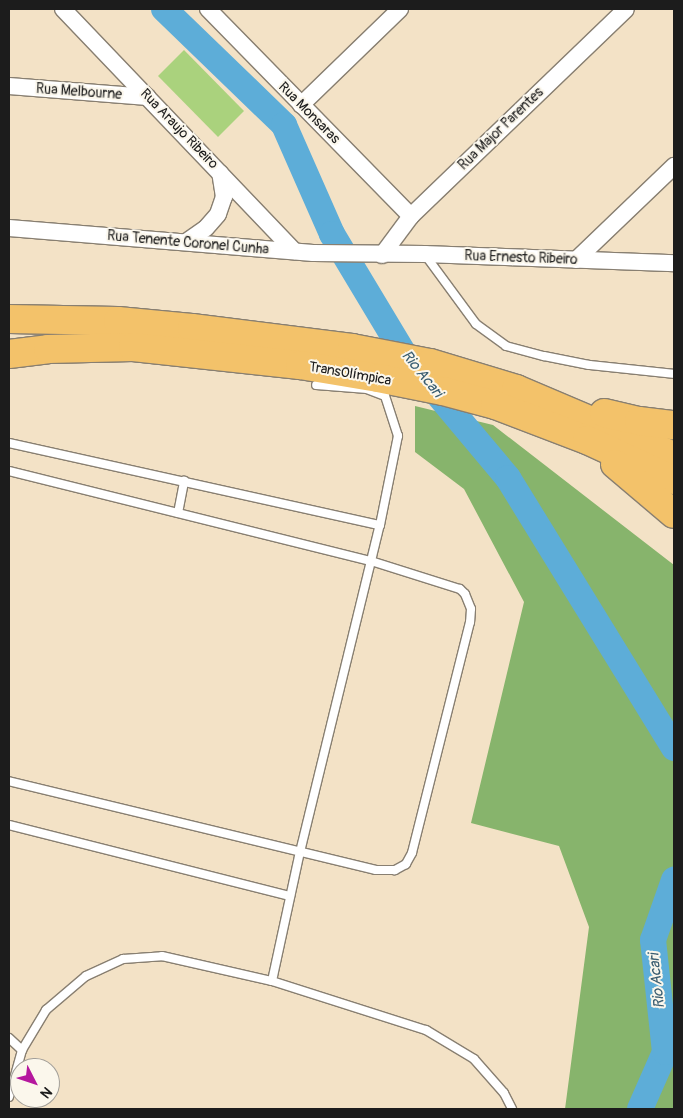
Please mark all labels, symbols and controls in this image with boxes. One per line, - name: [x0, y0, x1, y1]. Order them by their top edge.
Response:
- street label: Rua Monsaras: [275, 79, 343, 147]
- street label: Rua Melbourne: [35, 81, 123, 103]
- street label: Rua Major Parentes: [455, 84, 547, 174]
- street label: Rua Araujo Ribeiro: [137, 85, 221, 173]
- street label: Rua Tenente Coronel Cunha: [106, 228, 270, 258]
- street label: Rua Ernesto Ribeiro: [464, 248, 578, 268]
- water label: Rio Acari: [398, 347, 446, 401]
- street label: TransOlímpica: [307, 358, 393, 390]
- water label: Rio Acari: [645, 953, 669, 1009]
- north arrow: [10, 1058, 60, 1108]
- text: N: [36, 1083, 55, 1102]

